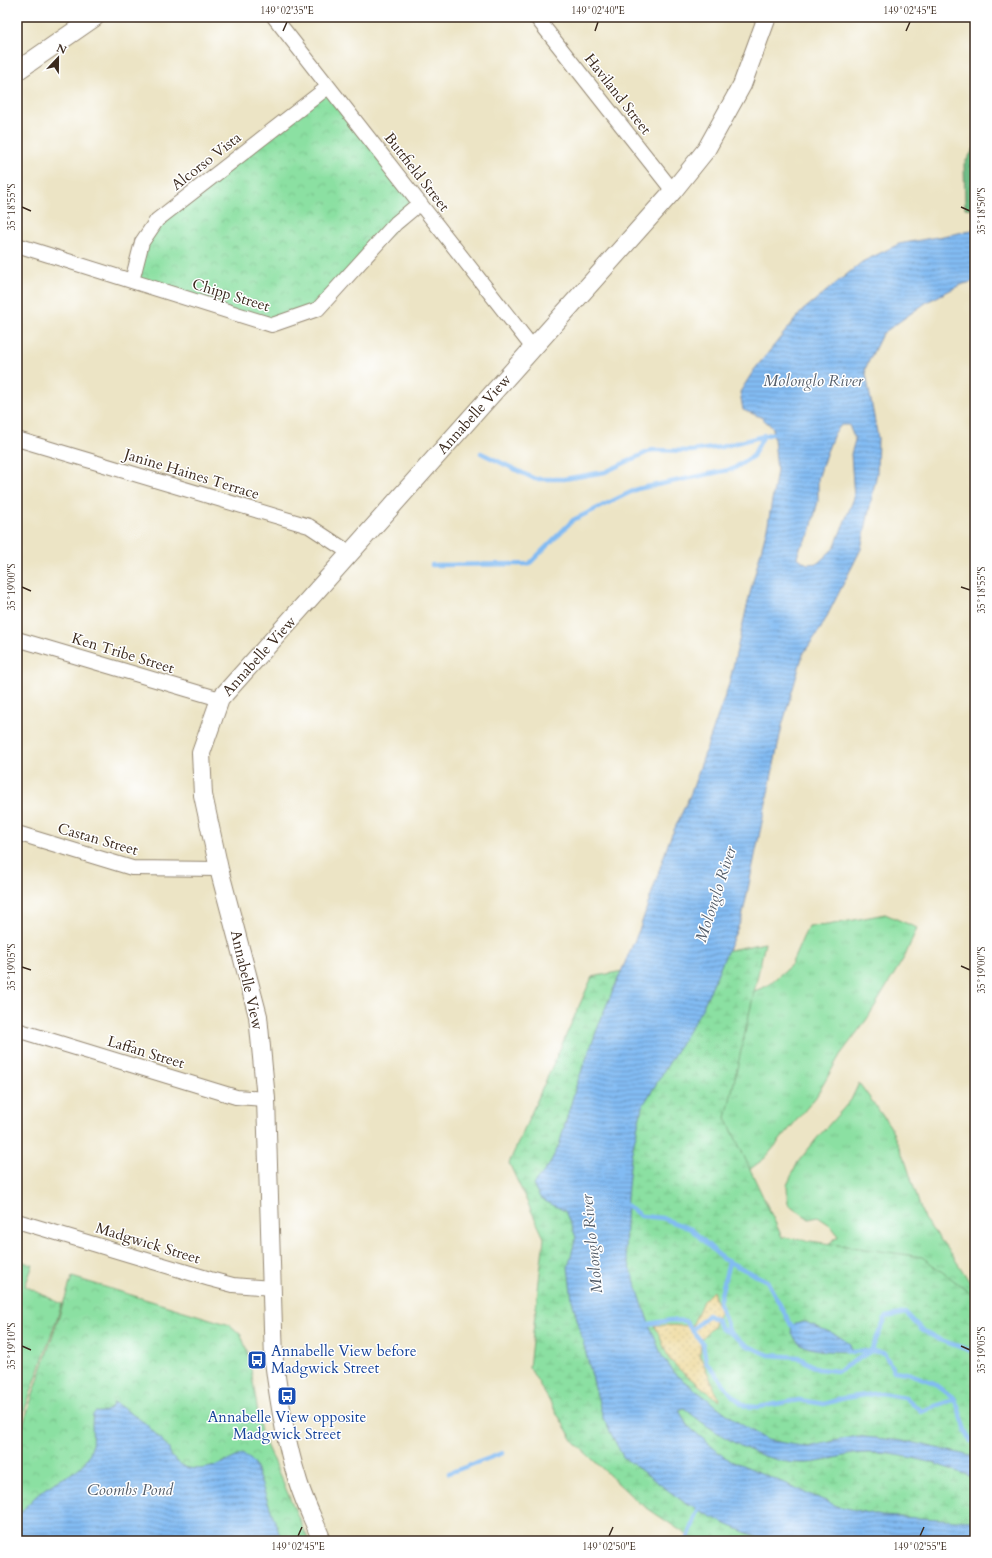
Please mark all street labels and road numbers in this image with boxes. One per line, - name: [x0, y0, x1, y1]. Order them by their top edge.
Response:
- street label: Haviland Street: [580, 49, 656, 139]
- street label: Alcorso Vista: [167, 127, 245, 195]
- street label: Buttfield Street: [380, 128, 454, 216]
- street label: Chipp Street: [190, 274, 272, 316]
- street label: Annabelle View: [433, 370, 515, 458]
- street label: Janine Haines Terrace: [120, 443, 262, 504]
- street label: Annabelle View: [218, 612, 300, 700]
- street label: Ken Tribe Street: [69, 628, 177, 678]
- street label: Castan Street: [55, 818, 141, 860]
- street label: Annabelle View: [226, 928, 268, 1032]
- street label: Laffan Street: [105, 1031, 187, 1073]
- street label: Madgwick Street: [93, 1218, 203, 1268]

